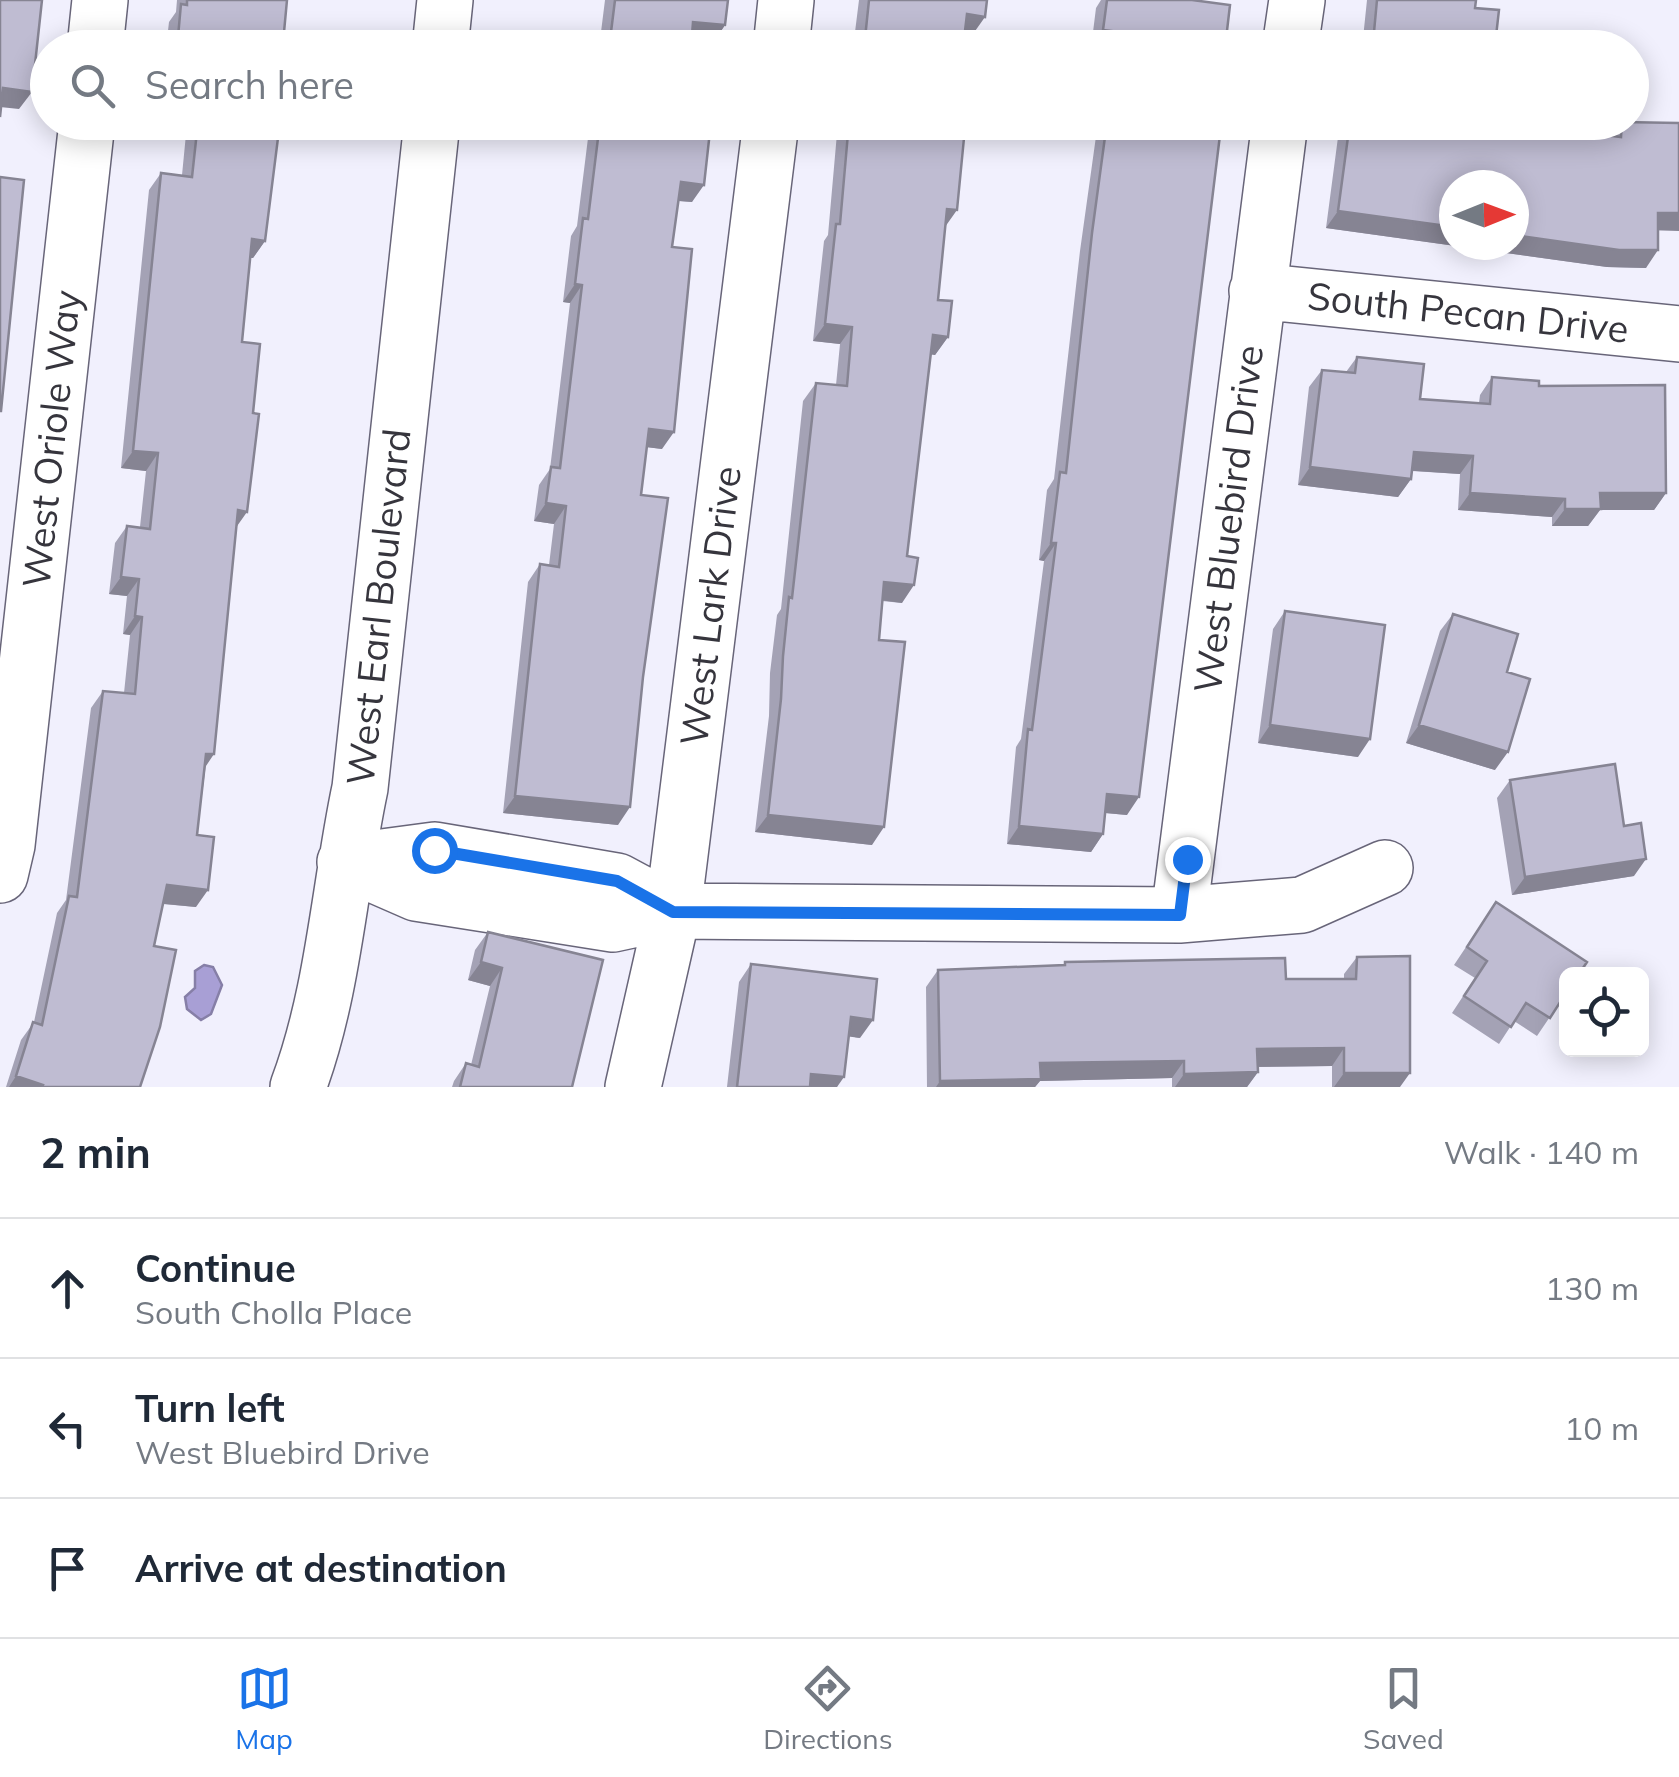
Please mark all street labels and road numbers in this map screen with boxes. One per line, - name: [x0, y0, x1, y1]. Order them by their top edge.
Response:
- street label: South Pecan Drive: [1305, 271, 1631, 353]
- street label: West Oriole Way: [12, 288, 90, 590]
- street label: West Bluebird Drive: [1183, 342, 1273, 695]
- street label: West Earl Boulevard: [335, 426, 421, 787]
- street label: West Lark Drive: [669, 463, 751, 748]

